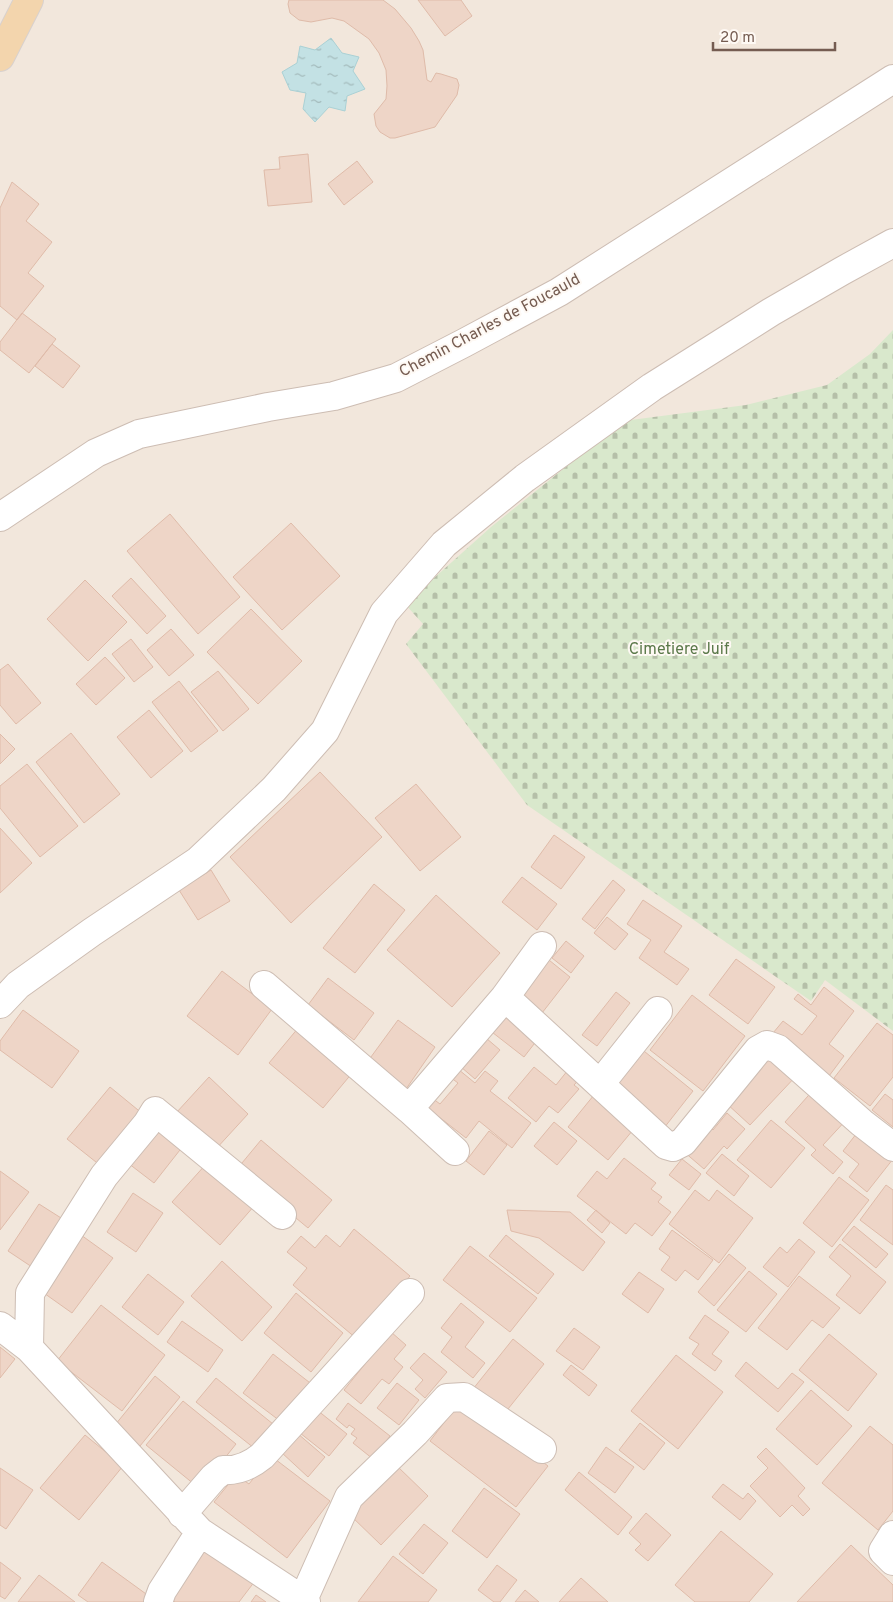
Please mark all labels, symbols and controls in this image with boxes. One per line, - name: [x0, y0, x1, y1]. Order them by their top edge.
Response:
- scale bar: [713, 20, 836, 52]
- text: 20 m: [720, 29, 755, 48]
- street label: Chemin Charles de Foucauld: [396, 270, 584, 382]
- park label: Cimetiere Juif: [629, 640, 730, 660]

